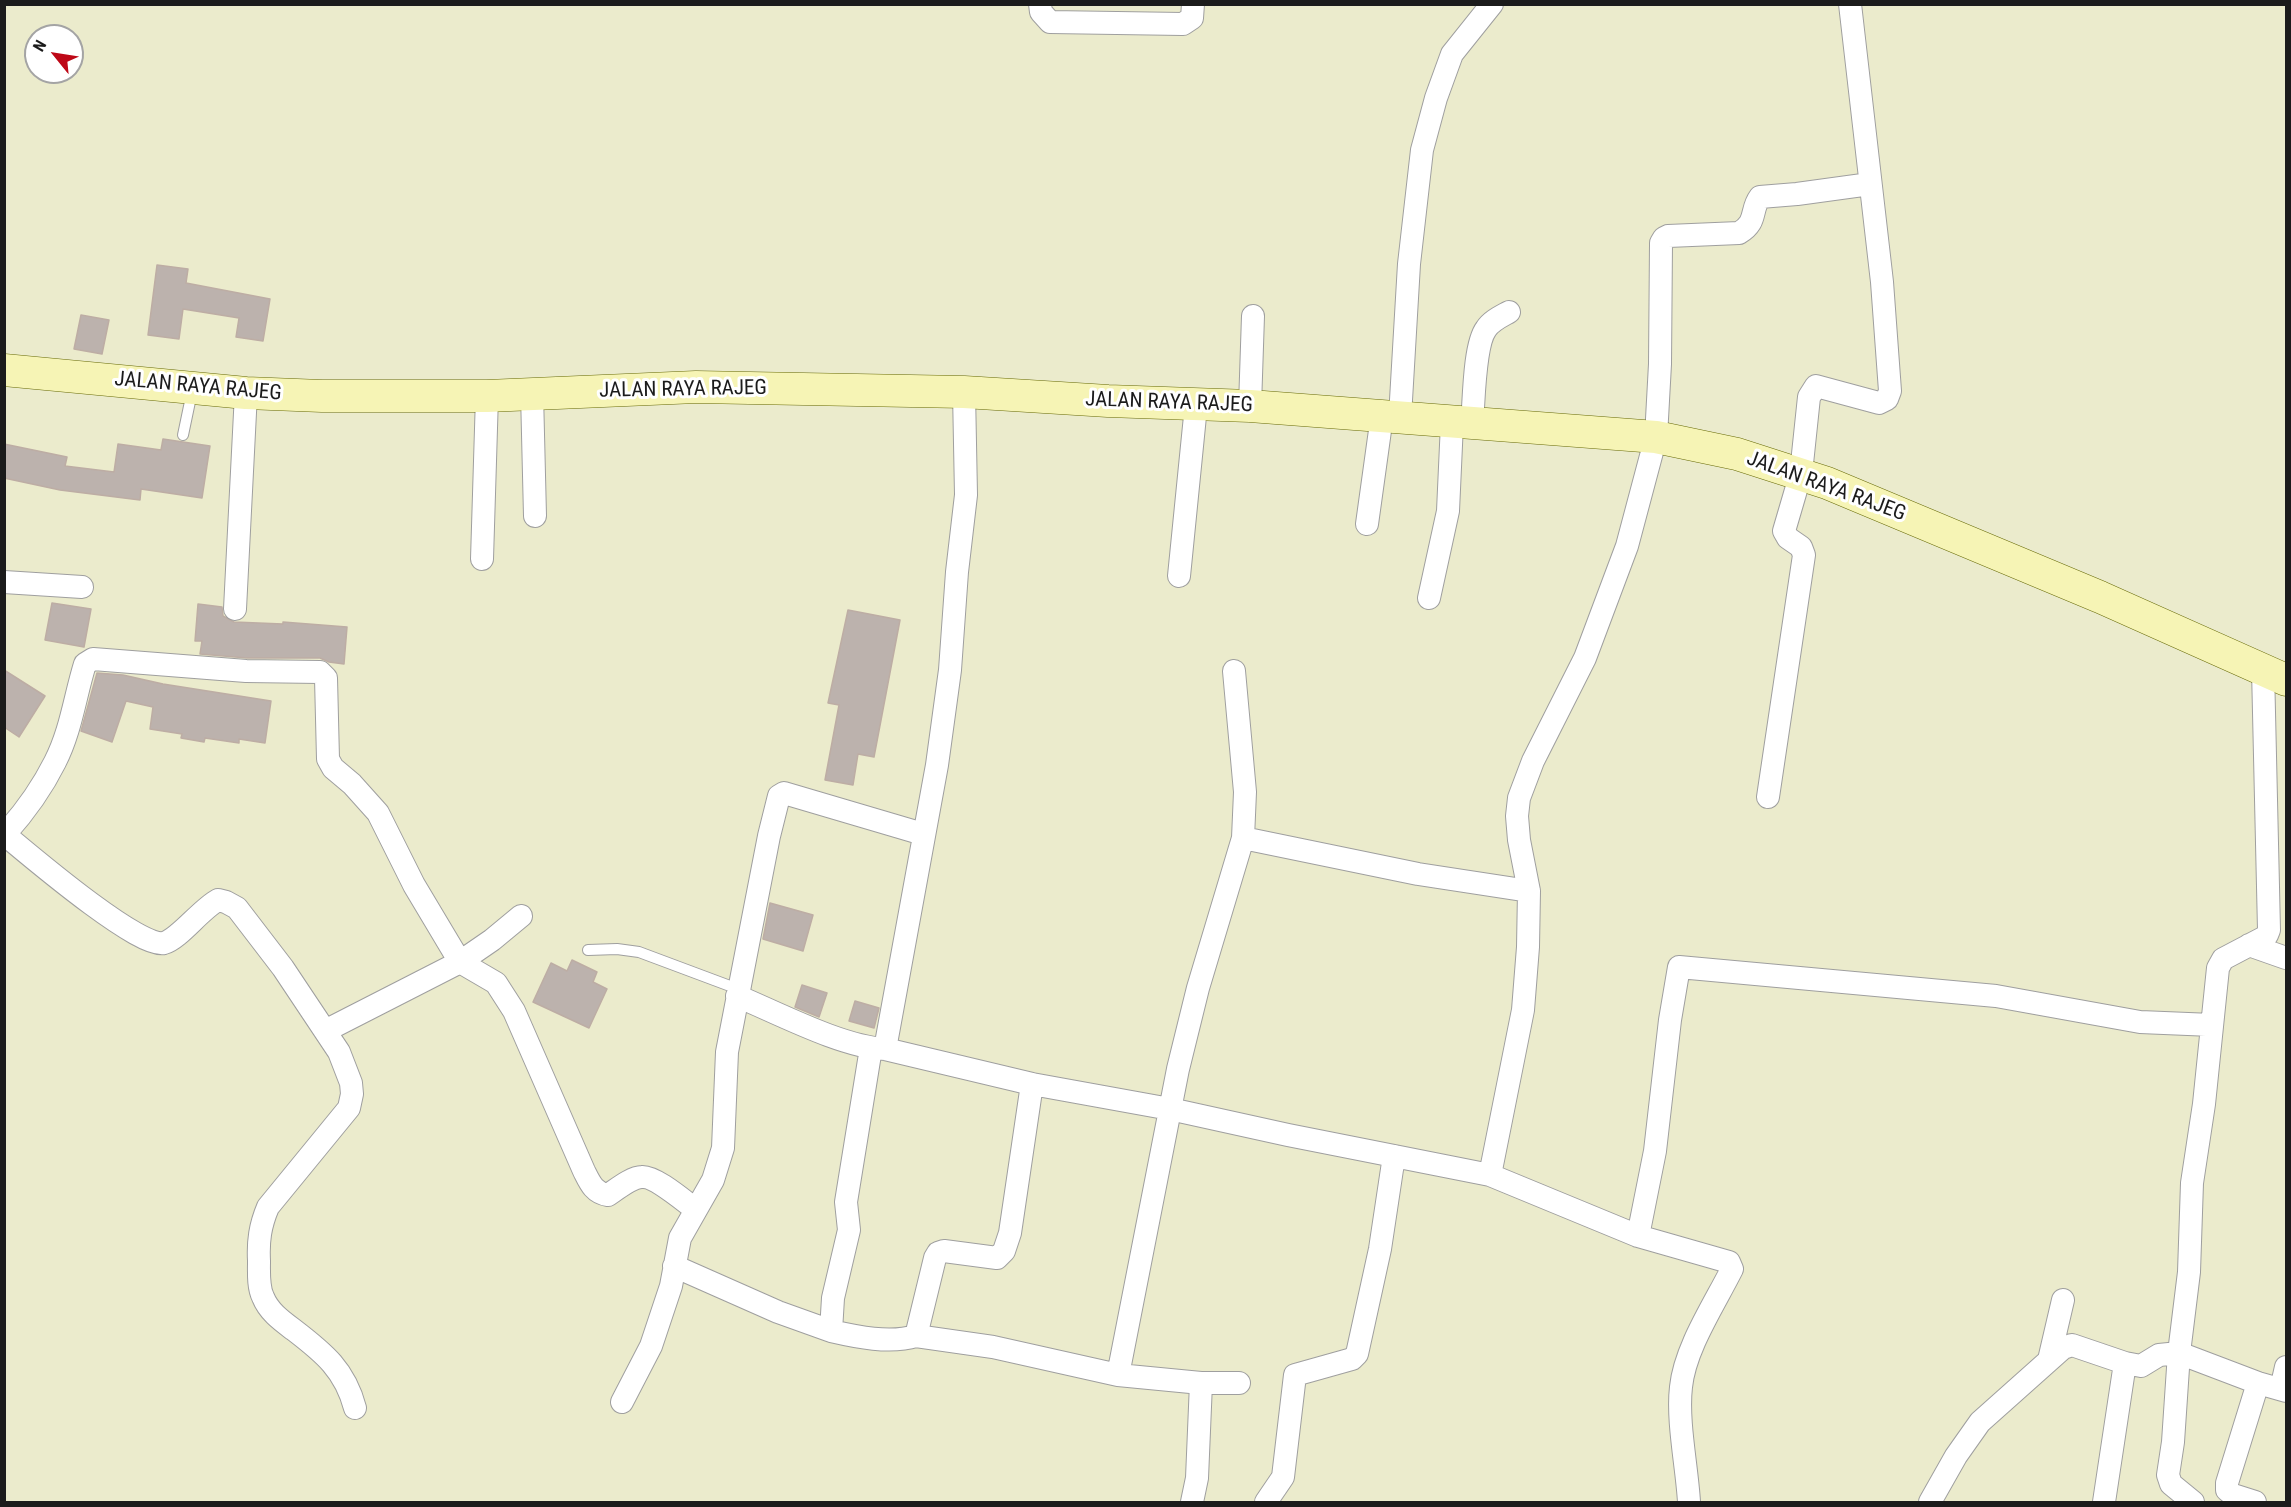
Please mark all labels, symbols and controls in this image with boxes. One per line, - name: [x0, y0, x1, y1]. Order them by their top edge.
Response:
- north arrow: [24, 24, 84, 84]
- text: N: [29, 37, 50, 55]
- street label: JALAN RAYA RAJEG: [113, 367, 283, 407]
- street label: JALAN RAYA RAJEG: [599, 376, 767, 404]
- street label: JALAN RAYA RAJEG: [1085, 387, 1253, 419]
- street label: JALAN RAYA RAJEG: [1743, 446, 1909, 528]

